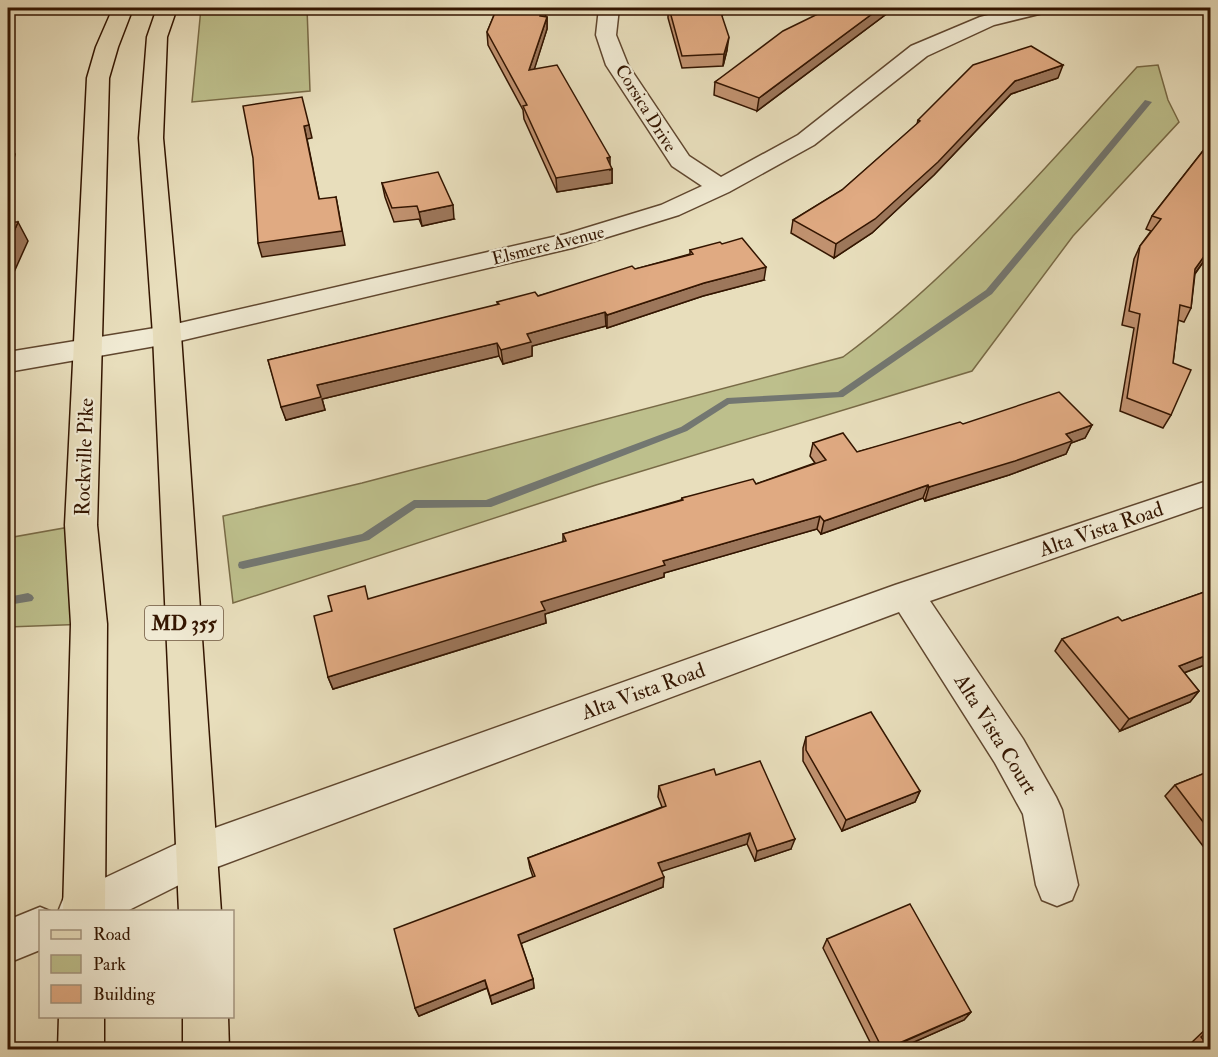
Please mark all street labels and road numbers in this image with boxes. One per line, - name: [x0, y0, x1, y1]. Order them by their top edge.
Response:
- street label: Corsica Drive: [610, 60, 682, 157]
- street label: Elsmere Avenue: [489, 220, 607, 271]
- street label: Rockville Pike: [69, 397, 100, 517]
- street label: Alta Vista Road: [1034, 495, 1168, 564]
- road number: MD 355: [145, 606, 223, 640]
- street label: Alta Vista Road: [577, 656, 709, 727]
- street label: Alta Vista Court: [947, 668, 1043, 800]

